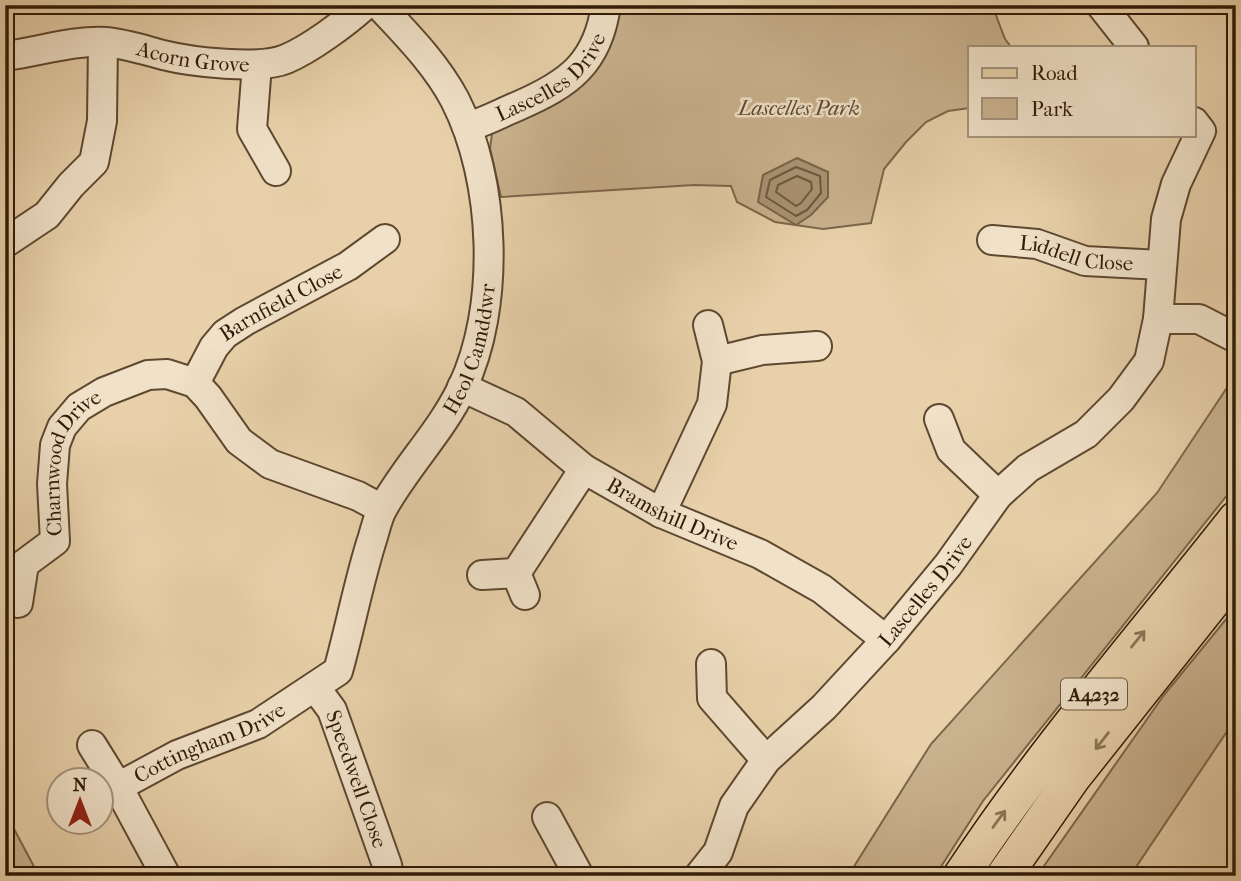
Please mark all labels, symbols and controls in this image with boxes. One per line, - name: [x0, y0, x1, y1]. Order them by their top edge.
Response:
- street label: Lascelles Drive: [492, 30, 611, 126]
- street label: Acorn Grove: [133, 36, 249, 76]
- legend: [968, 46, 1196, 136]
- text: Road: [1031, 61, 1078, 85]
- park label: Lascelles Park: [736, 96, 860, 120]
- text: Park: [1031, 97, 1073, 121]
- street label: Liddell Close: [1018, 230, 1134, 276]
- street label: Barnfield Close: [215, 259, 347, 346]
- street label: Heol Camddwr: [438, 283, 500, 419]
- street label: Charnwood Drive: [40, 385, 105, 537]
- street label: Bramshill Drive: [603, 473, 742, 556]
- street label: Lascelles Drive: [874, 531, 977, 651]
- one-way arrow: [1130, 631, 1146, 649]
- road number: A4232: [1061, 678, 1127, 709]
- street label: Cottingham Drive: [130, 697, 290, 788]
- street label: Speedwell Close: [321, 707, 392, 851]
- one-way arrow: [1094, 731, 1109, 749]
- north arrow: [46, 766, 116, 836]
- text: N: [73, 774, 88, 796]
- one-way arrow: [992, 810, 1006, 829]

